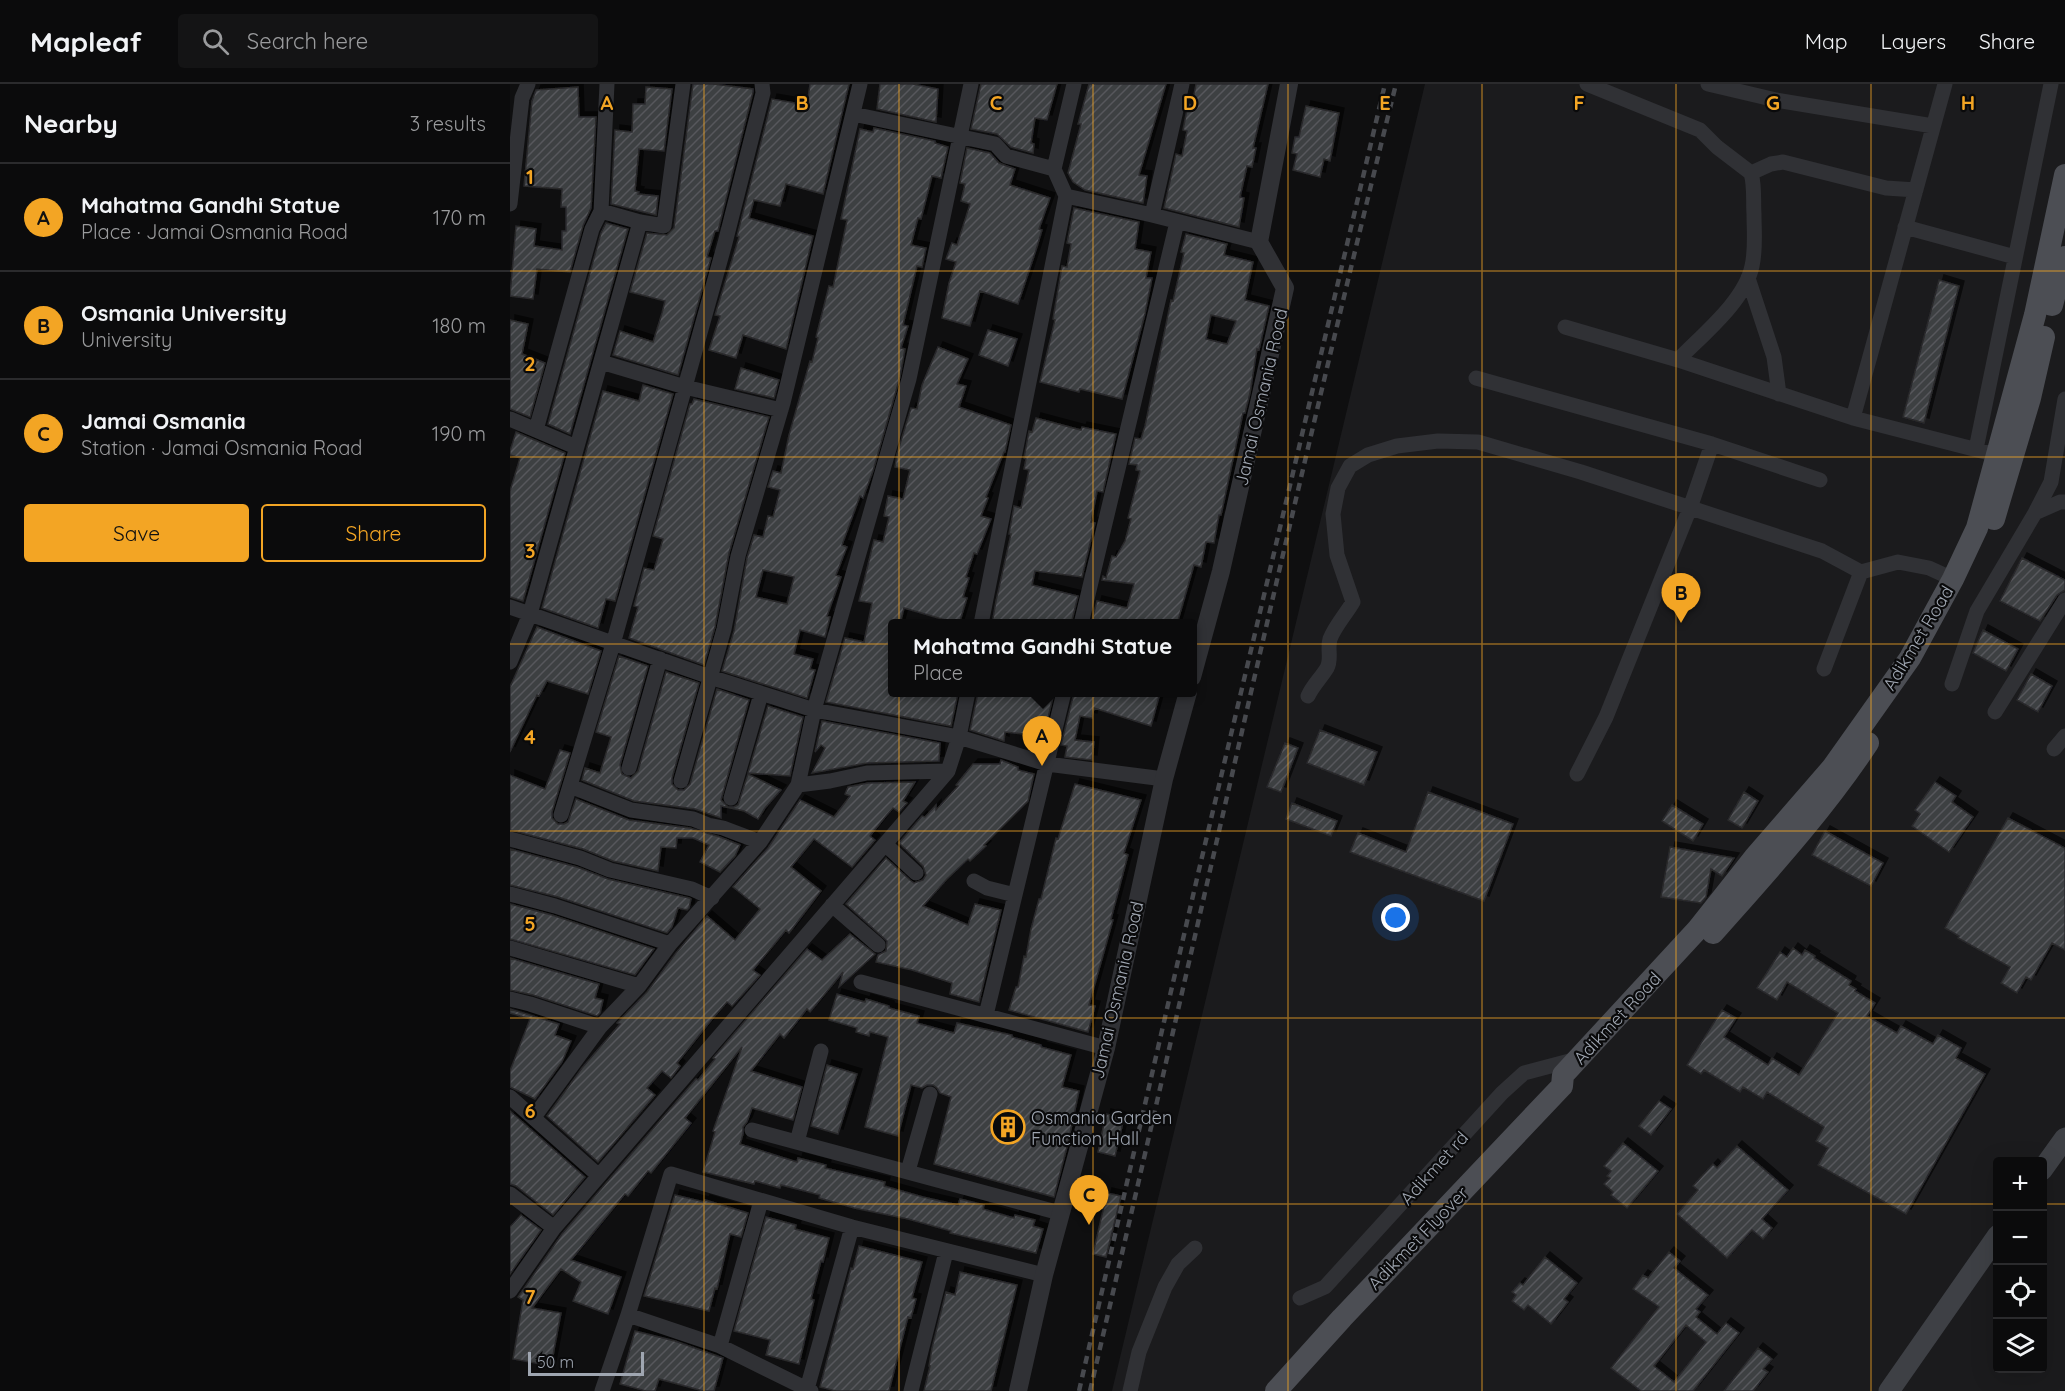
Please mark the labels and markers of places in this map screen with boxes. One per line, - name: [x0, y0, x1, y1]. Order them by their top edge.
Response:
- pin: B: [1662, 574, 1700, 623]
- pin: A: [1022, 716, 1062, 766]
- place label: Osmania Garden Function Hall: [1031, 1106, 1172, 1150]
- building icon: Osmania Garden Function Hall: [990, 1109, 1026, 1145]
- pin: C: [1070, 1176, 1108, 1225]

